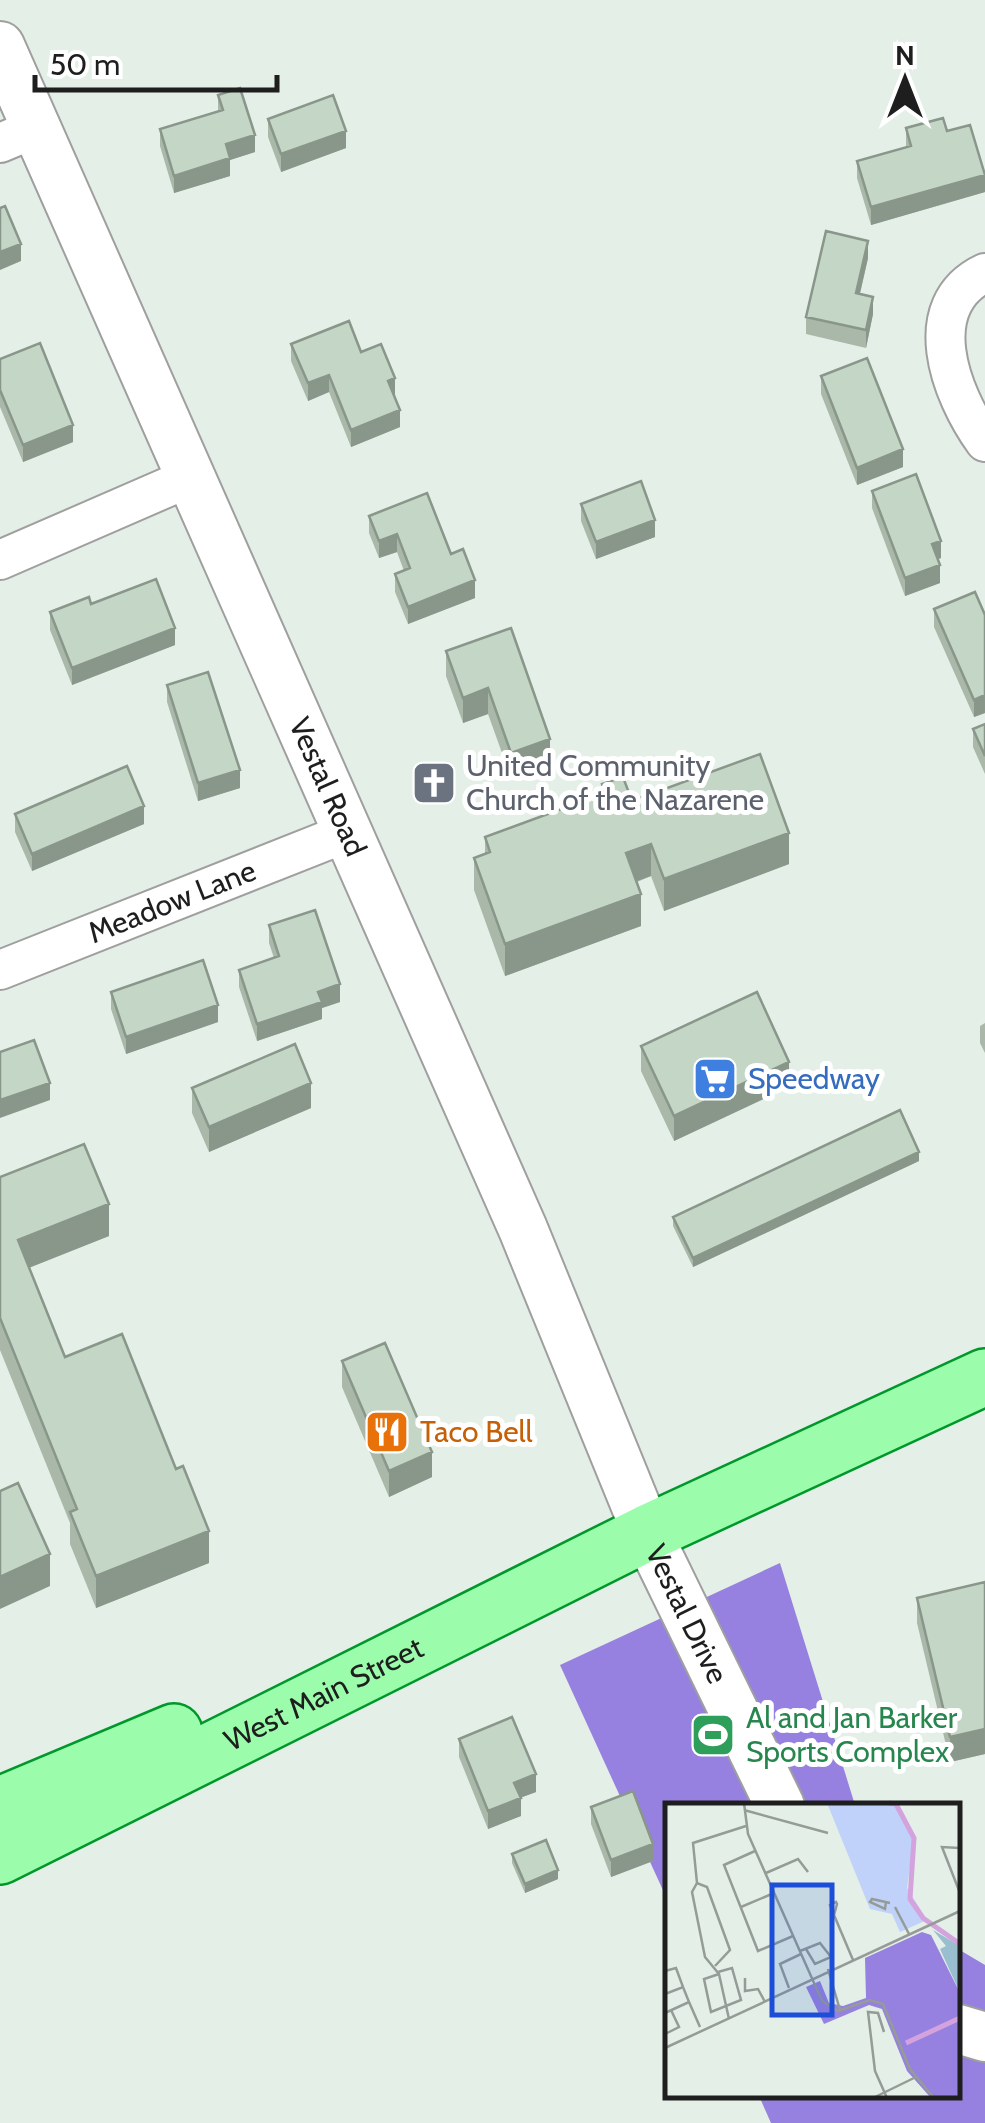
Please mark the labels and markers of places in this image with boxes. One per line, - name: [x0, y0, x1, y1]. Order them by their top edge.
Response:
- place label: United Community Church of the Nazarene: [466, 747, 764, 818]
- church icon: United Community Church of the Nazarene: [411, 760, 457, 806]
- supermarket icon: Speedway: [692, 1056, 738, 1102]
- place label: Speedway: [748, 1060, 880, 1097]
- restaurant icon: Taco Bell: [364, 1409, 410, 1455]
- place label: Taco Bell: [420, 1413, 533, 1450]
- place label: Al and Jan Barker Sports Complex: [746, 1699, 958, 1770]
- sports icon: Al and Jan Barker Sports Complex: [690, 1712, 736, 1758]

